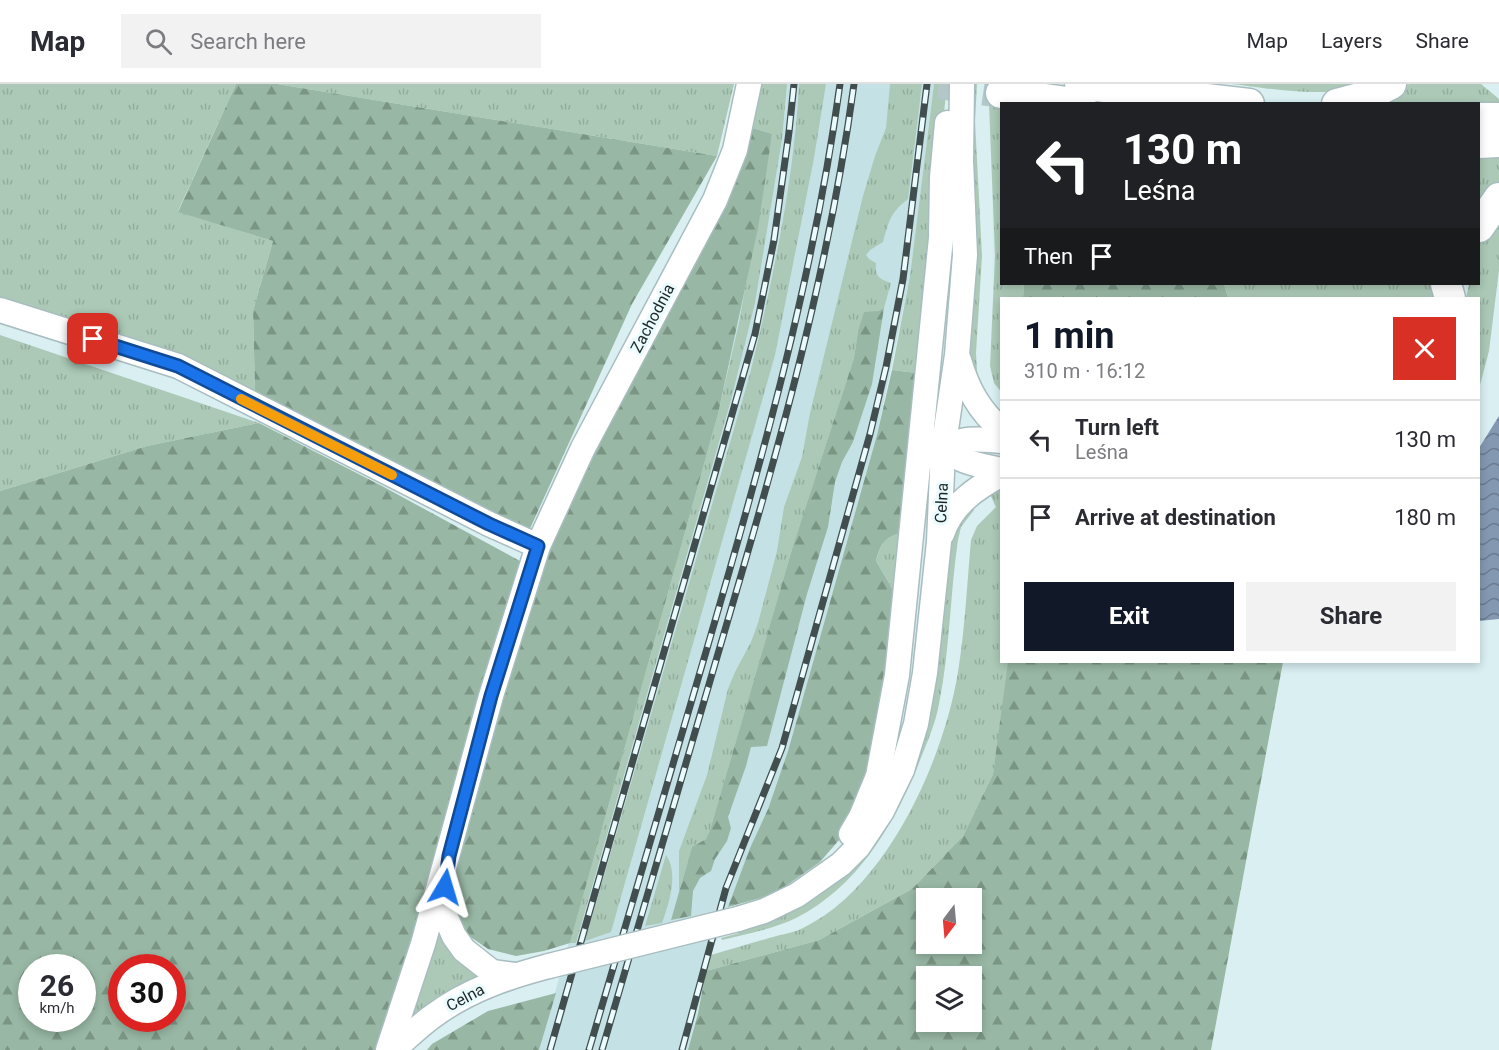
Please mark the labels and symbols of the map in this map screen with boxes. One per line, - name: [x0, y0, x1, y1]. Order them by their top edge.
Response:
- street label: Zachodnia: [626, 281, 678, 356]
- pin: [67, 313, 118, 364]
- street label: Celna: [931, 482, 952, 524]
- position arrow: [413, 855, 477, 919]
- north arrow: [916, 888, 982, 954]
- speed limit sign: 30: [108, 954, 186, 1032]
- street label: Celna: [443, 980, 487, 1015]

